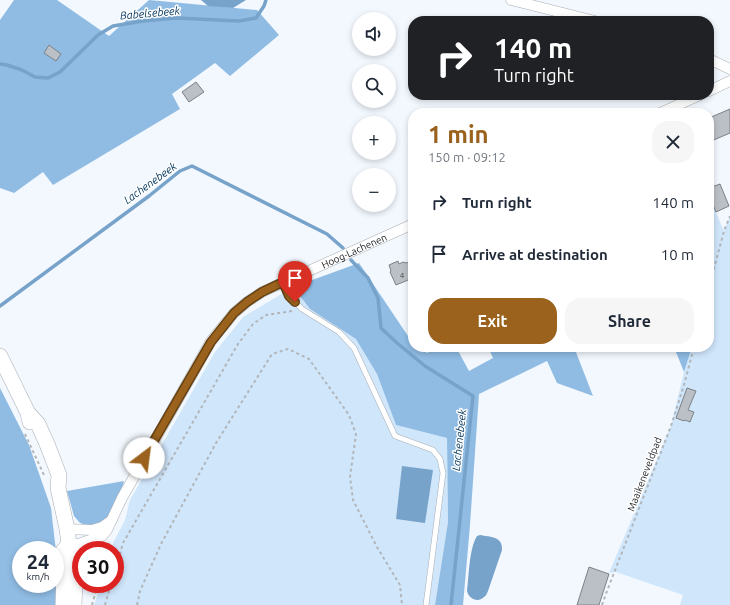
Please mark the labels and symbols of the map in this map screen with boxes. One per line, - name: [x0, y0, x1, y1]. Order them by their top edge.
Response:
- water label: Babelsebeek: [119, 4, 181, 22]
- water label: Lachenebeek: [121, 160, 179, 206]
- street label: Hoog-Lachenen: [320, 232, 388, 271]
- pin: [278, 261, 312, 302]
- house number: 4: [400, 271, 405, 280]
- water label: Lachenebeek: [450, 408, 468, 472]
- street label: Maaikeneveldpad: [625, 435, 664, 513]
- position arrow: [123, 437, 165, 479]
- speed limit sign: 30: [72, 541, 124, 593]

